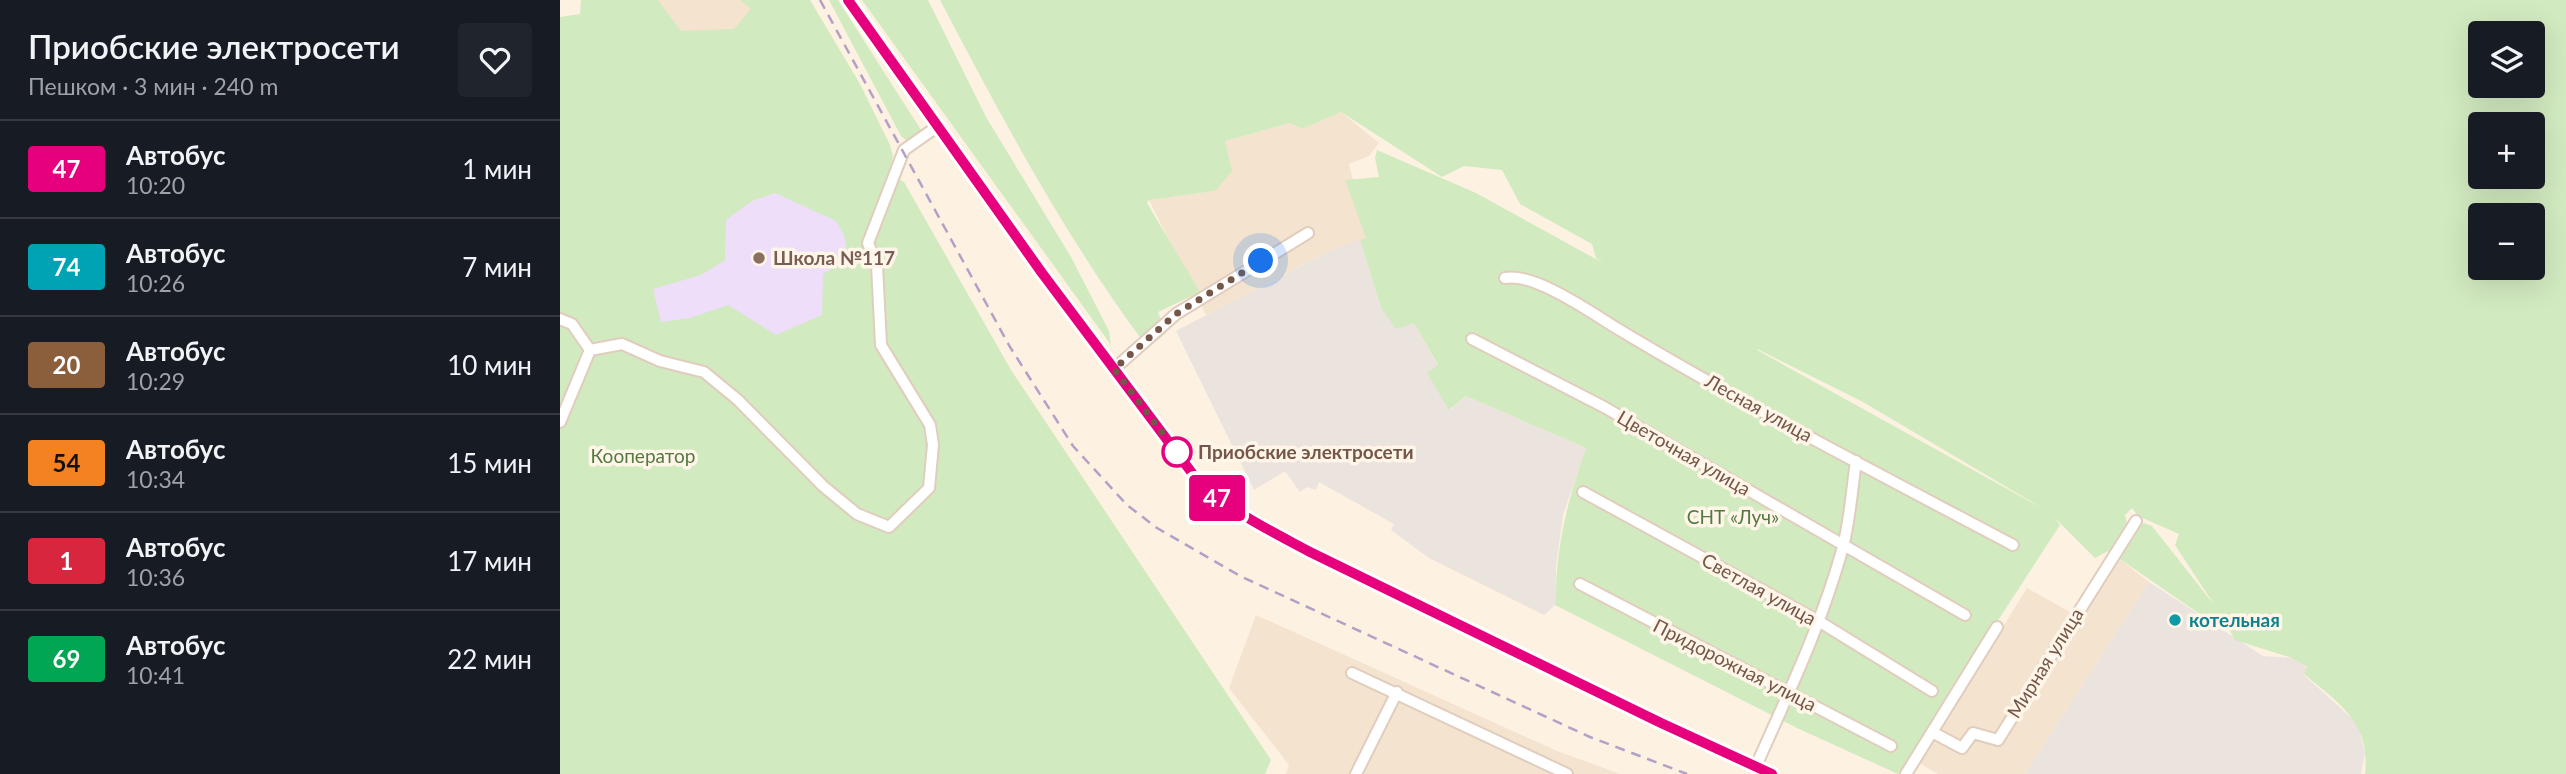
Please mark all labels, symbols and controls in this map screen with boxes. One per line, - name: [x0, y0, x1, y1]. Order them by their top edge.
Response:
- map controls: [2468, 21, 2545, 280]
- button: layers: [2468, 21, 2545, 98]
- button: heart: [458, 23, 532, 97]
- text: Приобские электросети: [28, 26, 400, 66]
- text: Пешком · 3 мин · 240 m: [28, 72, 278, 100]
- button: +: [2468, 112, 2545, 189]
- text: Автобус: [126, 139, 225, 171]
- text: 1 мин: [462, 153, 532, 185]
- text: 47: [53, 154, 80, 183]
- text: 10:20: [126, 171, 185, 199]
- button: −: [2468, 203, 2545, 280]
- text: Автобус: [126, 237, 225, 269]
- your location: [1243, 243, 1278, 278]
- place label: Школа №117: [773, 246, 895, 269]
- marker: Школа №117: [751, 250, 767, 266]
- text: 7 мин: [462, 251, 532, 283]
- text: 74: [53, 252, 80, 281]
- text: 10:26: [126, 269, 185, 297]
- text: Автобус: [126, 335, 225, 367]
- text: 10 мин: [447, 349, 532, 381]
- text: 20: [53, 350, 80, 379]
- text: 10:29: [126, 367, 185, 395]
- street label: Лесная улица: [1701, 368, 1817, 446]
- street label: Цветочная улица: [1614, 405, 1755, 500]
- text: Автобус: [126, 433, 225, 465]
- marker: Приобские электросети: [1162, 437, 1192, 467]
- place label: Приобские электросети: [1198, 440, 1414, 463]
- park label: Кооператор: [591, 444, 695, 467]
- text: 15 мин: [447, 447, 532, 479]
- text: 54: [53, 448, 80, 477]
- text: 10:34: [126, 465, 185, 493]
- line badge: 47: [1186, 475, 1248, 521]
- text: 47: [1203, 483, 1231, 512]
- park label: СНТ «Луч»: [1687, 505, 1779, 528]
- text: Автобус: [126, 531, 225, 563]
- text: 17 мин: [447, 545, 532, 577]
- text: 1: [60, 546, 73, 575]
- street label: Светлая улица: [1698, 548, 1820, 629]
- text: 10:36: [126, 563, 185, 591]
- street label: Мирная улица: [2002, 603, 2088, 722]
- place label: котельная: [2189, 608, 2280, 631]
- marker: котельная: [2167, 612, 2183, 628]
- street label: Придорожная улица: [1650, 613, 1821, 716]
- text: Автобус: [126, 629, 225, 661]
- text: 22 мин: [447, 643, 532, 675]
- text: 69: [53, 644, 80, 673]
- text: 10:41: [126, 661, 185, 689]

